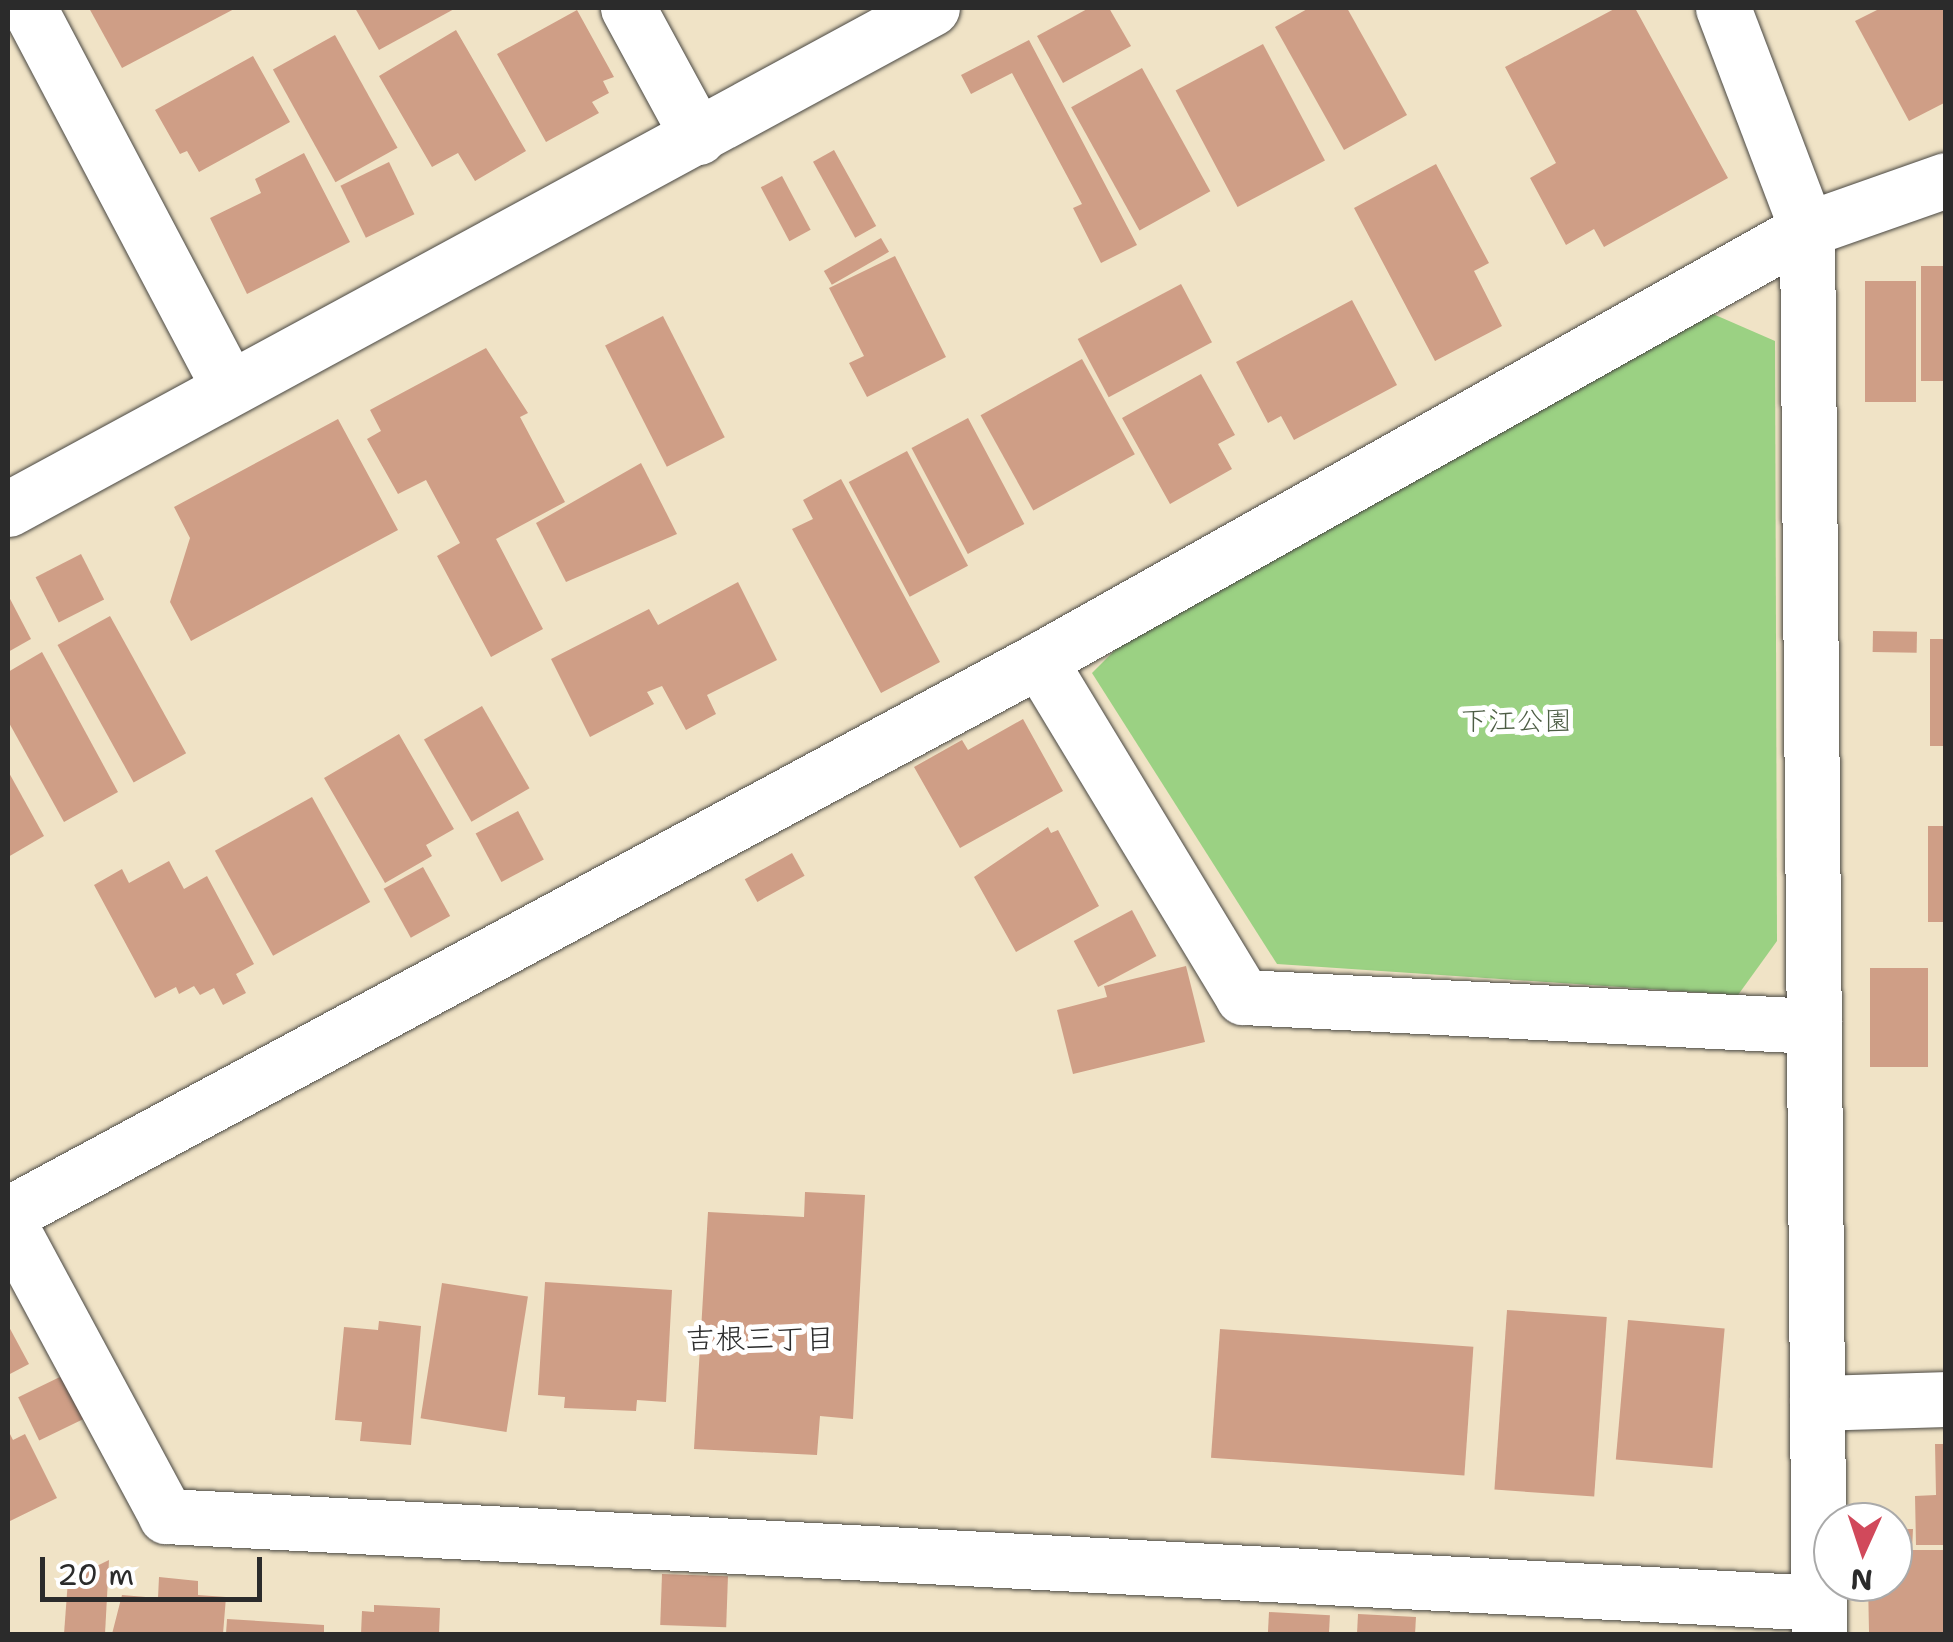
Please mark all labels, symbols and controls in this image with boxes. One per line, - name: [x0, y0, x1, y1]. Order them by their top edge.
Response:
- park label: 下江公園: [1460, 703, 1572, 737]
- district label: 吉根三丁目: [685, 1321, 835, 1357]
- north arrow: [1813, 1502, 1913, 1602]
- scale bar: [45, 1537, 268, 1599]
- text: 20 m: [57, 1554, 134, 1595]
- text: N: [1849, 1560, 1874, 1600]

